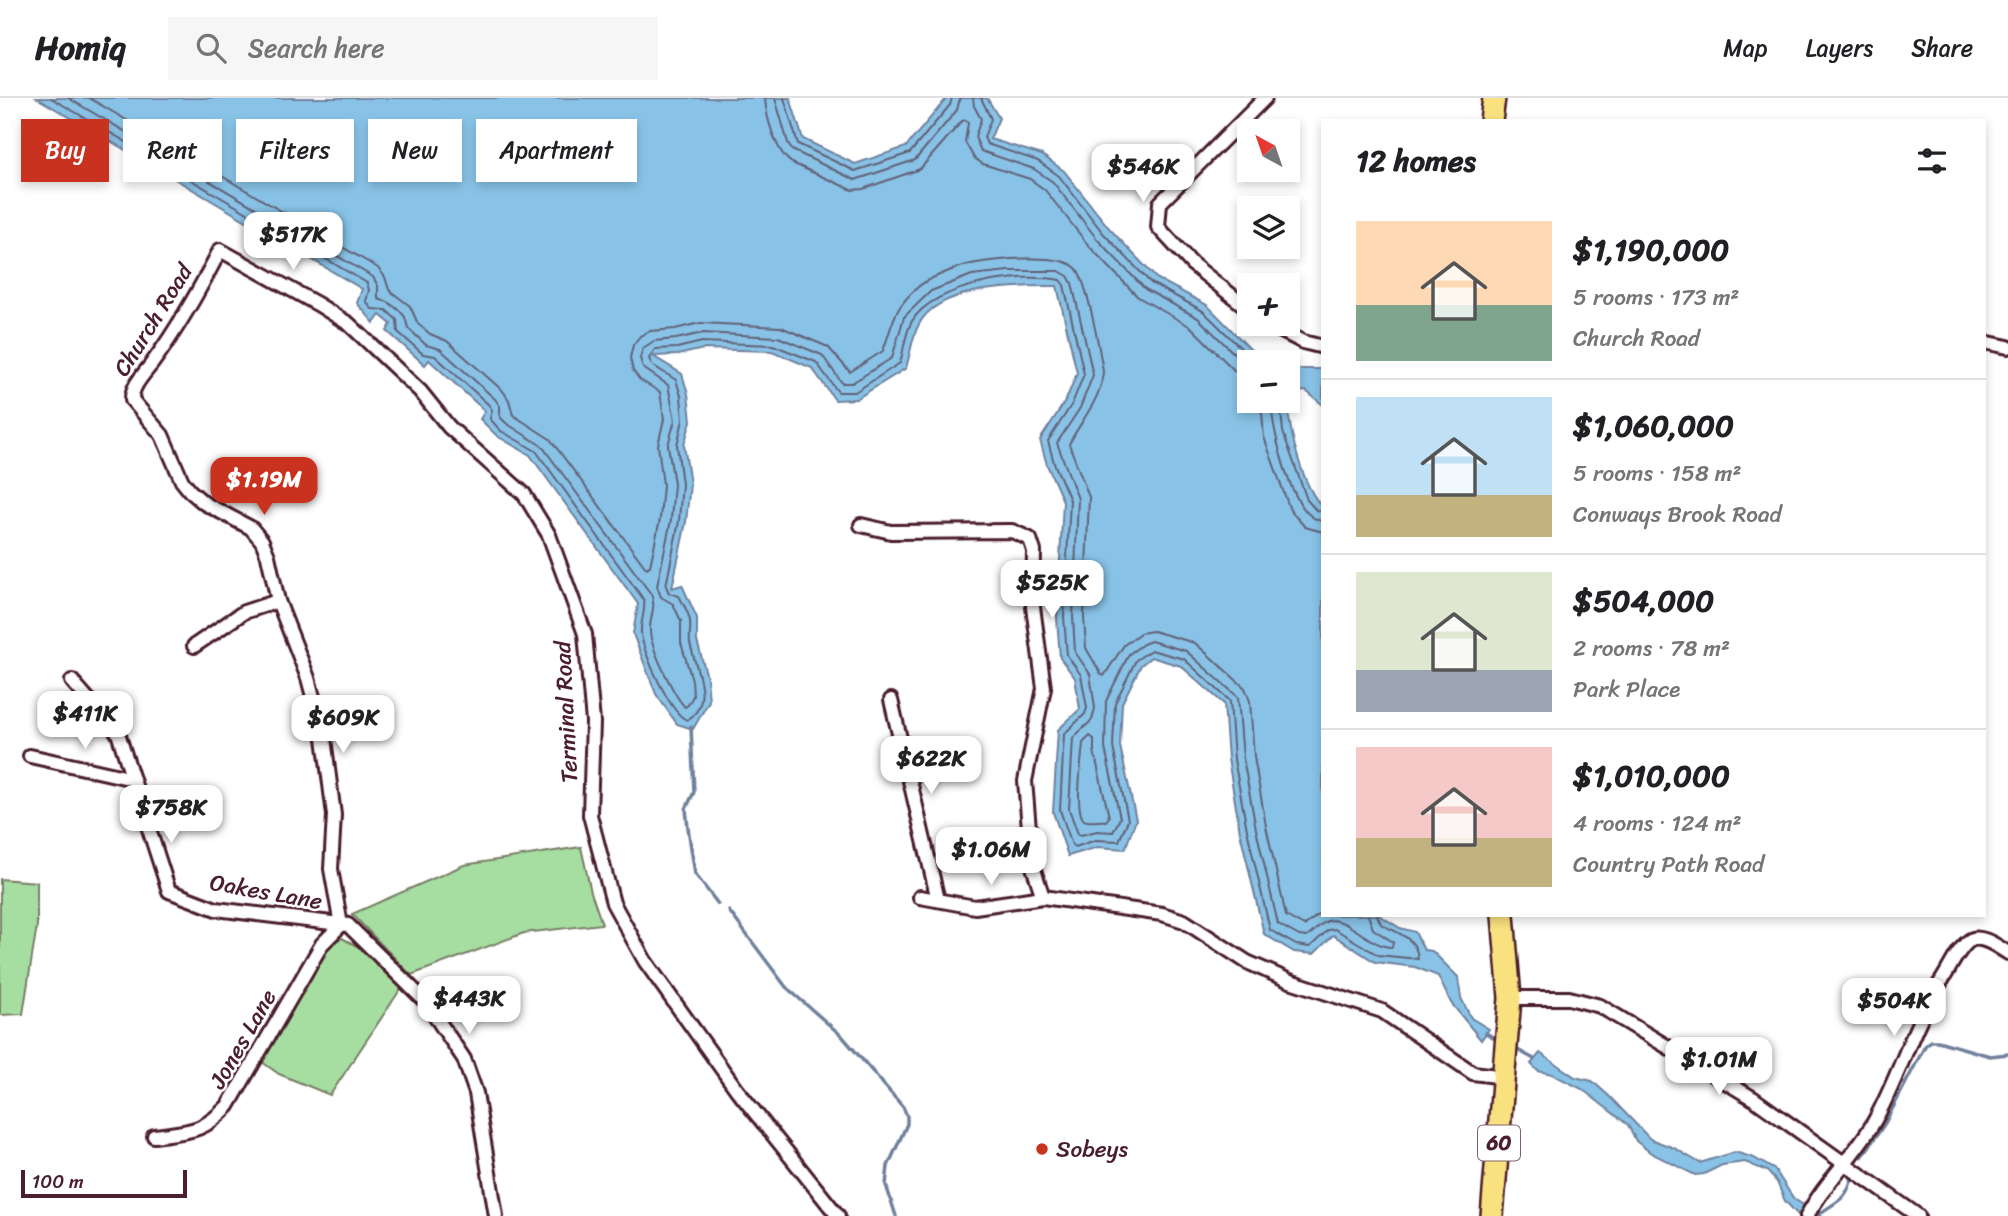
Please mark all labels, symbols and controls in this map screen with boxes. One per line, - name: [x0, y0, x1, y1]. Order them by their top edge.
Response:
- search box: [168, 17, 658, 80]
- text: Homiq: [35, 19, 126, 77]
- text: Search here: [248, 25, 385, 71]
- text: Map: [1723, 27, 1768, 69]
- text: Layers: [1806, 27, 1873, 69]
- text: Share: [1911, 27, 1973, 69]
- icon: search: [192, 29, 230, 67]
- chip: Buy: [21, 119, 109, 182]
- chip: Rent: [123, 119, 222, 182]
- chip: Filters: [236, 119, 354, 182]
- chip: New: [368, 119, 462, 182]
- chip: Apartment: [476, 119, 637, 182]
- north arrow: [1237, 119, 1300, 182]
- map controls: [1237, 119, 1300, 413]
- text: 12 homes: [1356, 134, 1476, 188]
- icon: filters: [1913, 142, 1951, 180]
- pin: $546K: [1094, 144, 1192, 204]
- text: $546K: [1108, 146, 1178, 187]
- button: layers: [1237, 196, 1300, 259]
- pin: $517K: [244, 212, 342, 272]
- text: $517K: [260, 214, 326, 255]
- text: $1,190,000: [1573, 223, 1729, 277]
- icon: home: [1412, 249, 1496, 333]
- street label: Church Road: [102, 254, 205, 385]
- button: +: [1237, 273, 1300, 336]
- text: 5 rooms · 173 m²: [1573, 277, 1739, 318]
- text: Church Road: [1573, 318, 1700, 359]
- button: −: [1237, 350, 1300, 413]
- text: $1,060,000: [1573, 399, 1734, 453]
- icon: home: [1412, 425, 1496, 509]
- text: 5 rooms · 158 m²: [1573, 453, 1742, 494]
- pin: $1.19M: [207, 458, 321, 517]
- text: $1.19M: [226, 459, 302, 500]
- text: Conways Brook Road: [1573, 494, 1782, 535]
- pin: $525K: [1003, 560, 1101, 620]
- text: $525K: [1017, 562, 1087, 603]
- text: $504,000: [1573, 574, 1714, 628]
- icon: home: [1412, 600, 1496, 684]
- text: 2 rooms · 78 m²: [1573, 628, 1730, 669]
- street label: Terminal Road: [542, 638, 590, 784]
- text: Park Place: [1573, 669, 1680, 710]
- pin: $411K: [36, 692, 134, 751]
- text: $411K: [53, 693, 117, 734]
- pin: $609K: [294, 696, 392, 755]
- text: $609K: [307, 697, 379, 738]
- pin: $622K: [882, 736, 980, 796]
- text: $622K: [896, 738, 966, 779]
- text: $1,010,000: [1573, 749, 1730, 803]
- icon: home: [1412, 775, 1496, 859]
- pin: $758K: [122, 786, 220, 845]
- text: $758K: [136, 787, 206, 828]
- text: 4 rooms · 124 m²: [1573, 803, 1742, 844]
- pin: $1.06M: [934, 828, 1048, 887]
- text: $1.06M: [952, 829, 1030, 870]
- text: Country Path Road: [1573, 844, 1764, 885]
- street label: Oakes Lane: [207, 862, 326, 922]
- pin: $443K: [420, 976, 518, 1036]
- text: $443K: [434, 978, 504, 1019]
- pin: $504K: [1845, 978, 1943, 1038]
- text: $504K: [1858, 980, 1930, 1021]
- street label: Jones Lane: [197, 981, 288, 1098]
- pin: $1.01M: [1662, 1038, 1776, 1097]
- text: $1.01M: [1681, 1039, 1757, 1080]
- road number: 60: [1478, 1126, 1520, 1160]
- place label: Sobeys: [1056, 1129, 1129, 1170]
- marker: Sobeys: [1034, 1141, 1050, 1157]
- text: 100 m: [32, 1165, 84, 1198]
- scale bar: [21, 1167, 187, 1199]

